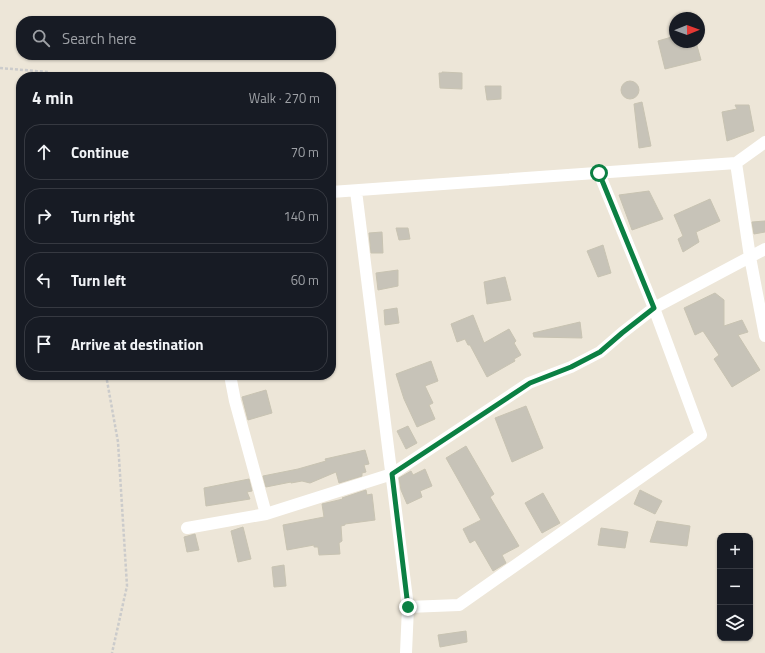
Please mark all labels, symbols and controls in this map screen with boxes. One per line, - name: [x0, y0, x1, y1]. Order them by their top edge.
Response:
- north arrow: [669, 12, 705, 48]
- search box: [16, 16, 336, 60]
- icon: search: [30, 27, 52, 49]
- text: Search here: [62, 27, 136, 50]
- text: 4 min: [32, 85, 73, 111]
- text: Walk · 270 m: [249, 88, 320, 108]
- icon: ahead: [33, 141, 55, 163]
- text: Continue: [71, 141, 129, 164]
- text: 70 m: [291, 142, 319, 162]
- route start: [590, 164, 608, 182]
- icon: right: [33, 205, 55, 227]
- text: Turn right: [71, 205, 135, 228]
- text: 140 m: [283, 206, 319, 226]
- icon: left: [33, 269, 55, 291]
- text: Turn left: [71, 269, 126, 292]
- text: 60 m: [291, 270, 319, 290]
- icon: arrive: [33, 333, 55, 355]
- text: Arrive at destination: [71, 333, 204, 356]
- map controls: [717, 533, 753, 641]
- button: +: [717, 533, 753, 569]
- button: −: [717, 569, 753, 605]
- route end: [399, 598, 417, 616]
- button: layers: [717, 605, 753, 641]

